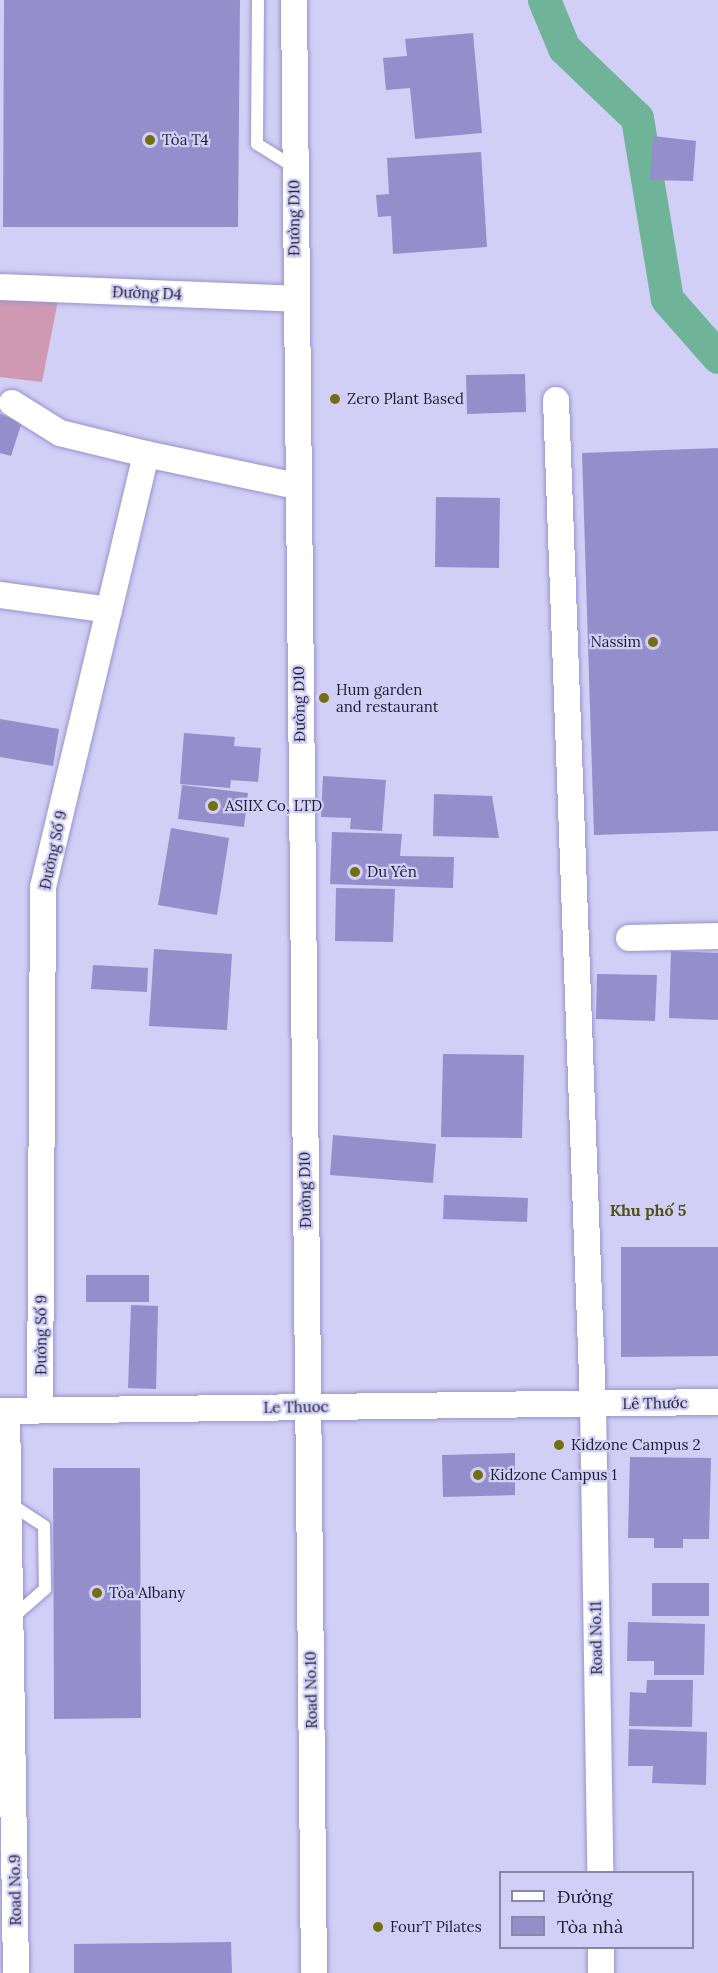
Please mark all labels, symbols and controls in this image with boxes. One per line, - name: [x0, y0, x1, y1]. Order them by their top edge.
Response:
- place label: Tòa T4: [162, 131, 209, 149]
- marker: Tòa T4: [143, 133, 157, 147]
- street label: Đường D10: [285, 180, 303, 256]
- street label: Đường D4: [112, 283, 182, 303]
- place label: Zero Plant Based: [347, 390, 464, 408]
- marker: Zero Plant Based: [328, 392, 342, 406]
- place label: Nassim: [590, 633, 641, 651]
- marker: Nassim: [646, 635, 660, 649]
- street label: Đường D10: [289, 666, 309, 742]
- place label: Hum garden and restaurant: [336, 680, 439, 715]
- marker: Hum garden and restaurant: [317, 691, 331, 705]
- place label: ASIIX Co, LTD: [225, 797, 322, 815]
- marker: ASIIX Co, LTD: [206, 799, 220, 813]
- street label: Đường Số 9: [36, 809, 70, 891]
- place label: Du Yên: [367, 863, 417, 881]
- marker: Du Yên: [348, 865, 362, 879]
- street label: Đường D10: [295, 1152, 315, 1228]
- district label: Khu phố 5: [610, 1200, 686, 1220]
- street label: Đường Số 9: [32, 1295, 50, 1375]
- street label: Lê Thước: [622, 1393, 688, 1413]
- street label: Le Thuoc: [263, 1397, 329, 1417]
- place label: Kidzone Campus 2: [571, 1436, 700, 1454]
- marker: Kidzone Campus 2: [552, 1438, 566, 1452]
- place label: Kidzone Campus 1: [490, 1466, 617, 1484]
- marker: Kidzone Campus 1: [471, 1468, 485, 1482]
- place label: Tòa Albany: [109, 1584, 185, 1602]
- marker: Tòa Albany: [90, 1586, 104, 1600]
- street label: Road No.11: [586, 1601, 606, 1675]
- street label: Road No.10: [301, 1651, 321, 1729]
- street label: Road No.9: [5, 1854, 25, 1926]
- legend: [499, 1871, 694, 1949]
- text: Đường: [557, 1885, 613, 1908]
- text: Tòa nhà: [557, 1915, 623, 1938]
- place label: FourT Pilates: [390, 1918, 482, 1936]
- marker: FourT Pilates: [371, 1920, 385, 1934]

